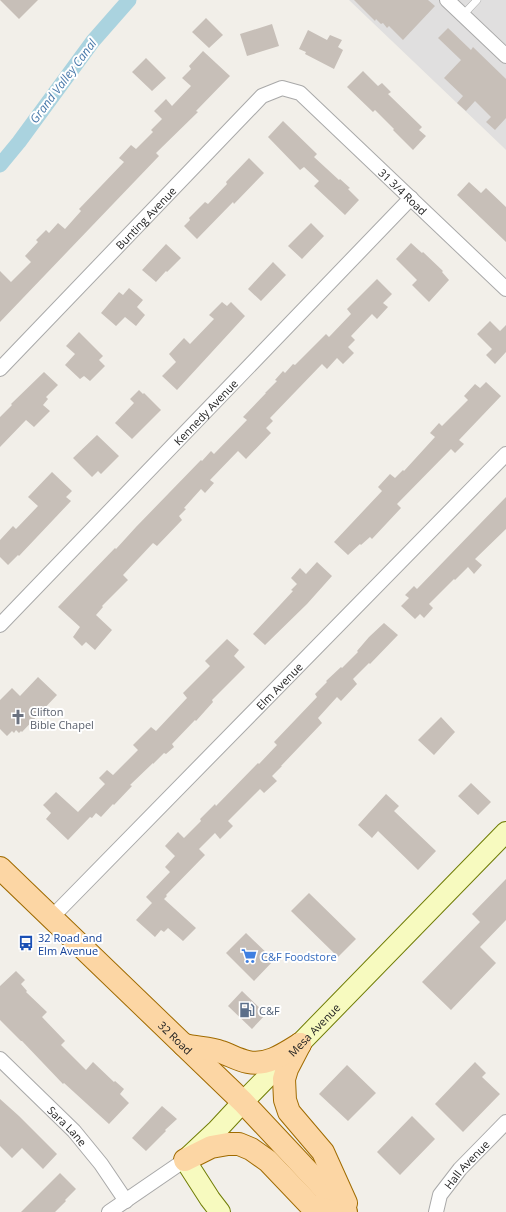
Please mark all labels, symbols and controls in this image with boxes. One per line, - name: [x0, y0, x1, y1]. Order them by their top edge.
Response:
- water label: Grand Valley Canal: [26, 35, 101, 127]
- street label: 31 3/4 Road: [376, 165, 431, 218]
- street label: Bunting Avenue: [112, 183, 179, 252]
- street label: Kennedy Avenue: [170, 376, 241, 448]
- street label: Elm Avenue: [252, 659, 305, 712]
- place label: Clifton Bible Chapel: [30, 704, 94, 732]
- church icon: Clifton Bible Chapel: [9, 708, 27, 726]
- place label: 32 Road and Elm Avenue: [38, 930, 102, 958]
- bus stop icon: 32 Road and Elm Avenue: [17, 934, 35, 952]
- supermarket icon: C&F Foodstore: [240, 947, 258, 965]
- place label: C&F Foodstore: [261, 949, 337, 964]
- street label: Mesa Avenue: [284, 1000, 343, 1059]
- fuel station icon: C&F: [238, 1001, 256, 1019]
- place label: C&F: [259, 1003, 280, 1018]
- street label: 32 Road: [156, 1017, 196, 1057]
- street label: Sara Lane: [45, 1102, 91, 1149]
- street label: Hall Avenue: [440, 1136, 492, 1192]

